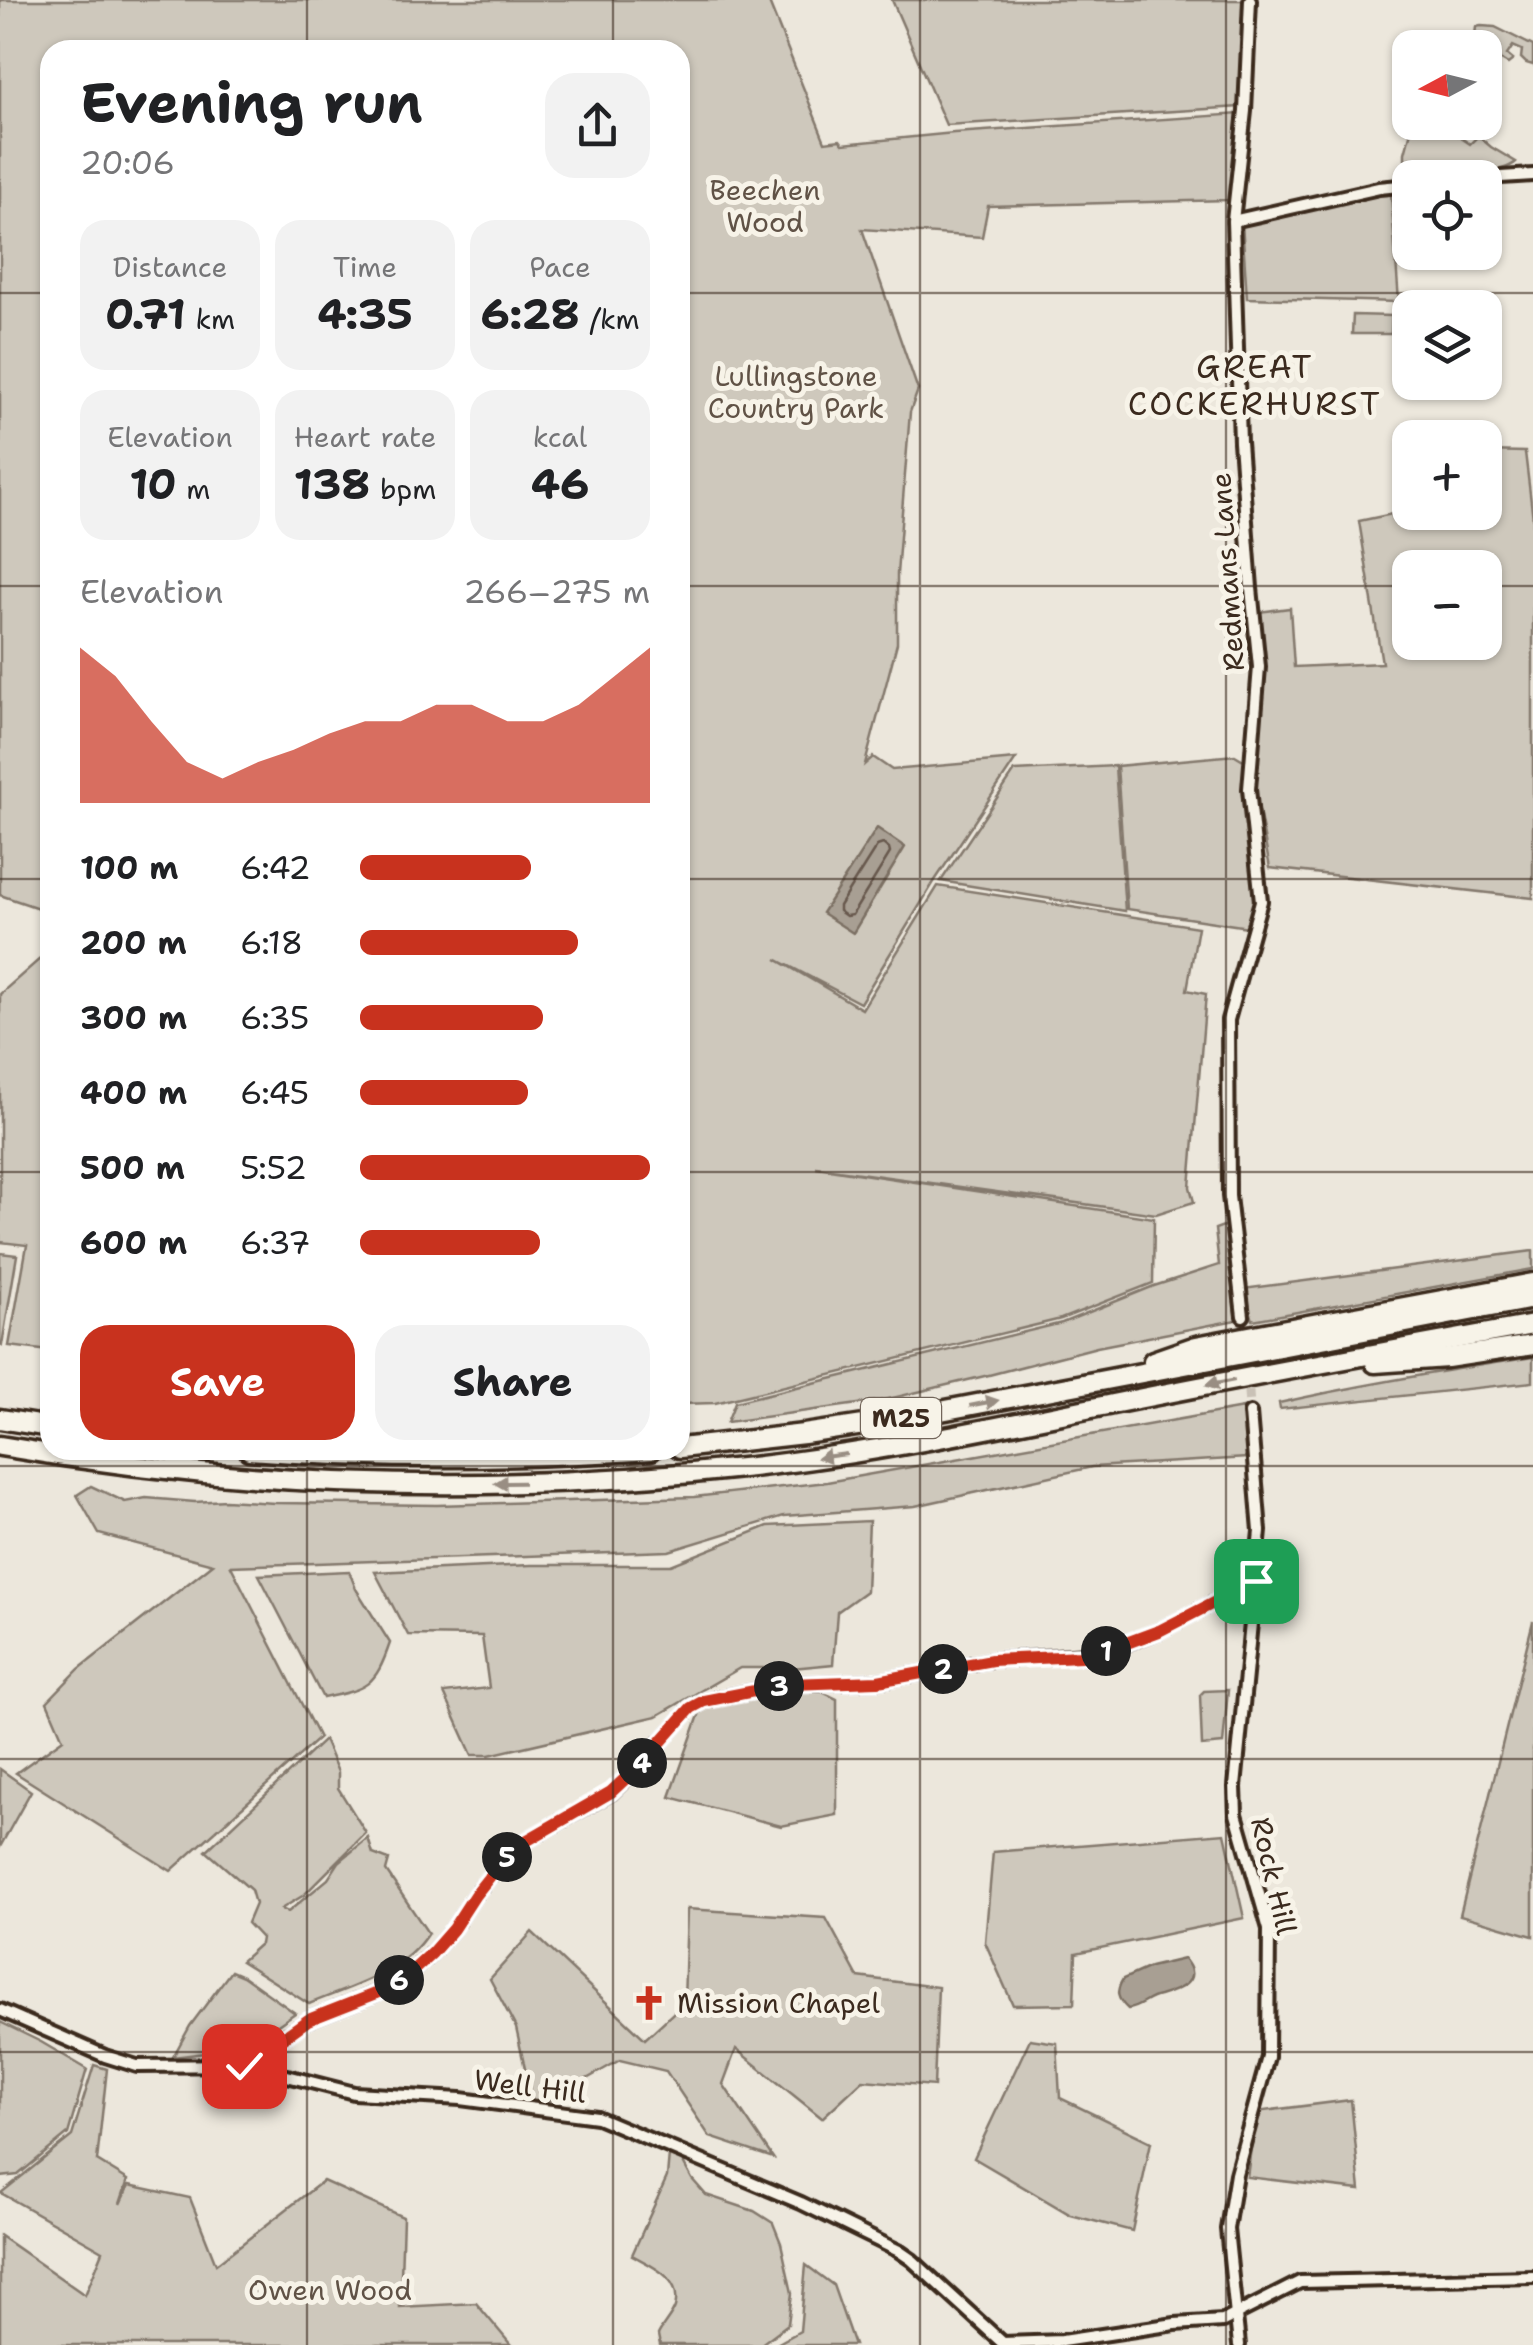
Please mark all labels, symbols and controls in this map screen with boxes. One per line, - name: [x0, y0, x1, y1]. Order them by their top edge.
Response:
- north arrow: [1392, 30, 1502, 140]
- map controls: [1392, 30, 1502, 660]
- text: Evening run: [80, 66, 423, 140]
- button: share: [545, 73, 650, 178]
- text: 20:06: [80, 141, 175, 184]
- button: locate: [1392, 160, 1502, 270]
- park label: Beechen Wood: [710, 171, 820, 241]
- text: Distance: [113, 248, 227, 286]
- text: Time: [333, 248, 397, 286]
- text: Pace: [529, 248, 591, 286]
- text: 0.71: [105, 286, 186, 342]
- text: 4:35: [317, 286, 413, 342]
- text: 6:28: [480, 286, 580, 342]
- button: layers: [1392, 290, 1502, 400]
- text: km: [186, 300, 235, 338]
- text: /km: [580, 300, 640, 338]
- district label: GREAT COCKERHURST: [1128, 345, 1382, 425]
- park label: Lullingstone Country Park: [708, 357, 884, 427]
- text: Elevation: [107, 418, 233, 456]
- text: Heart rate: [294, 418, 436, 456]
- text: kcal: [533, 418, 587, 456]
- button: +: [1392, 420, 1502, 530]
- text: 10: [130, 456, 177, 512]
- text: 138: [294, 456, 370, 512]
- text: 46: [531, 456, 589, 512]
- text: m: [177, 470, 210, 508]
- text: bpm: [370, 470, 436, 508]
- street label: Redmans Lane: [1201, 471, 1253, 673]
- button: −: [1392, 550, 1502, 660]
- text: Elevation: [80, 570, 223, 613]
- text: 266–275 m: [463, 570, 650, 613]
- text: 100 m: [80, 846, 179, 889]
- text: 6:42: [240, 846, 311, 889]
- text: 200 m: [80, 921, 187, 964]
- text: 6:18: [240, 921, 303, 964]
- text: 300 m: [80, 996, 187, 1039]
- text: 6:35: [240, 996, 309, 1039]
- text: 400 m: [80, 1071, 187, 1114]
- text: 6:45: [240, 1071, 309, 1114]
- text: 500 m: [80, 1146, 185, 1189]
- text: 5:52: [240, 1146, 307, 1189]
- text: 600 m: [80, 1221, 187, 1264]
- text: 6:37: [240, 1221, 310, 1264]
- button: Save: [80, 1325, 355, 1440]
- button: Share: [375, 1325, 650, 1440]
- one-way arrow: [1205, 1375, 1236, 1391]
- one-way arrow: [969, 1395, 1000, 1411]
- road number: M25: [861, 1398, 941, 1438]
- one-way arrow: [816, 1449, 848, 1465]
- one-way arrow: [492, 1476, 524, 1492]
- pin: [1214, 1539, 1299, 1624]
- icon: arrive: [1229, 1554, 1284, 1609]
- pin: 1: [1081, 1626, 1131, 1676]
- text: 1: [1100, 1632, 1112, 1670]
- pin: 2: [918, 1644, 968, 1694]
- text: 2: [933, 1650, 953, 1688]
- pin: 3: [754, 1661, 804, 1711]
- text: 3: [769, 1667, 789, 1705]
- pin: 4: [617, 1738, 667, 1788]
- text: 4: [632, 1744, 652, 1782]
- street label: Rock Hill: [1242, 1814, 1306, 1939]
- pin: 5: [482, 1832, 532, 1882]
- text: 5: [498, 1838, 516, 1876]
- pin: 6: [374, 1955, 424, 2005]
- text: 6: [389, 1961, 409, 1999]
- church icon: Mission Chapel: [630, 1984, 668, 2022]
- place label: Mission Chapel: [677, 1984, 881, 2022]
- pin: [202, 2024, 287, 2109]
- icon: check: [217, 2039, 272, 2094]
- street label: Well Hill: [472, 2060, 589, 2112]
- park label: Owen Wood: [248, 2271, 412, 2309]

